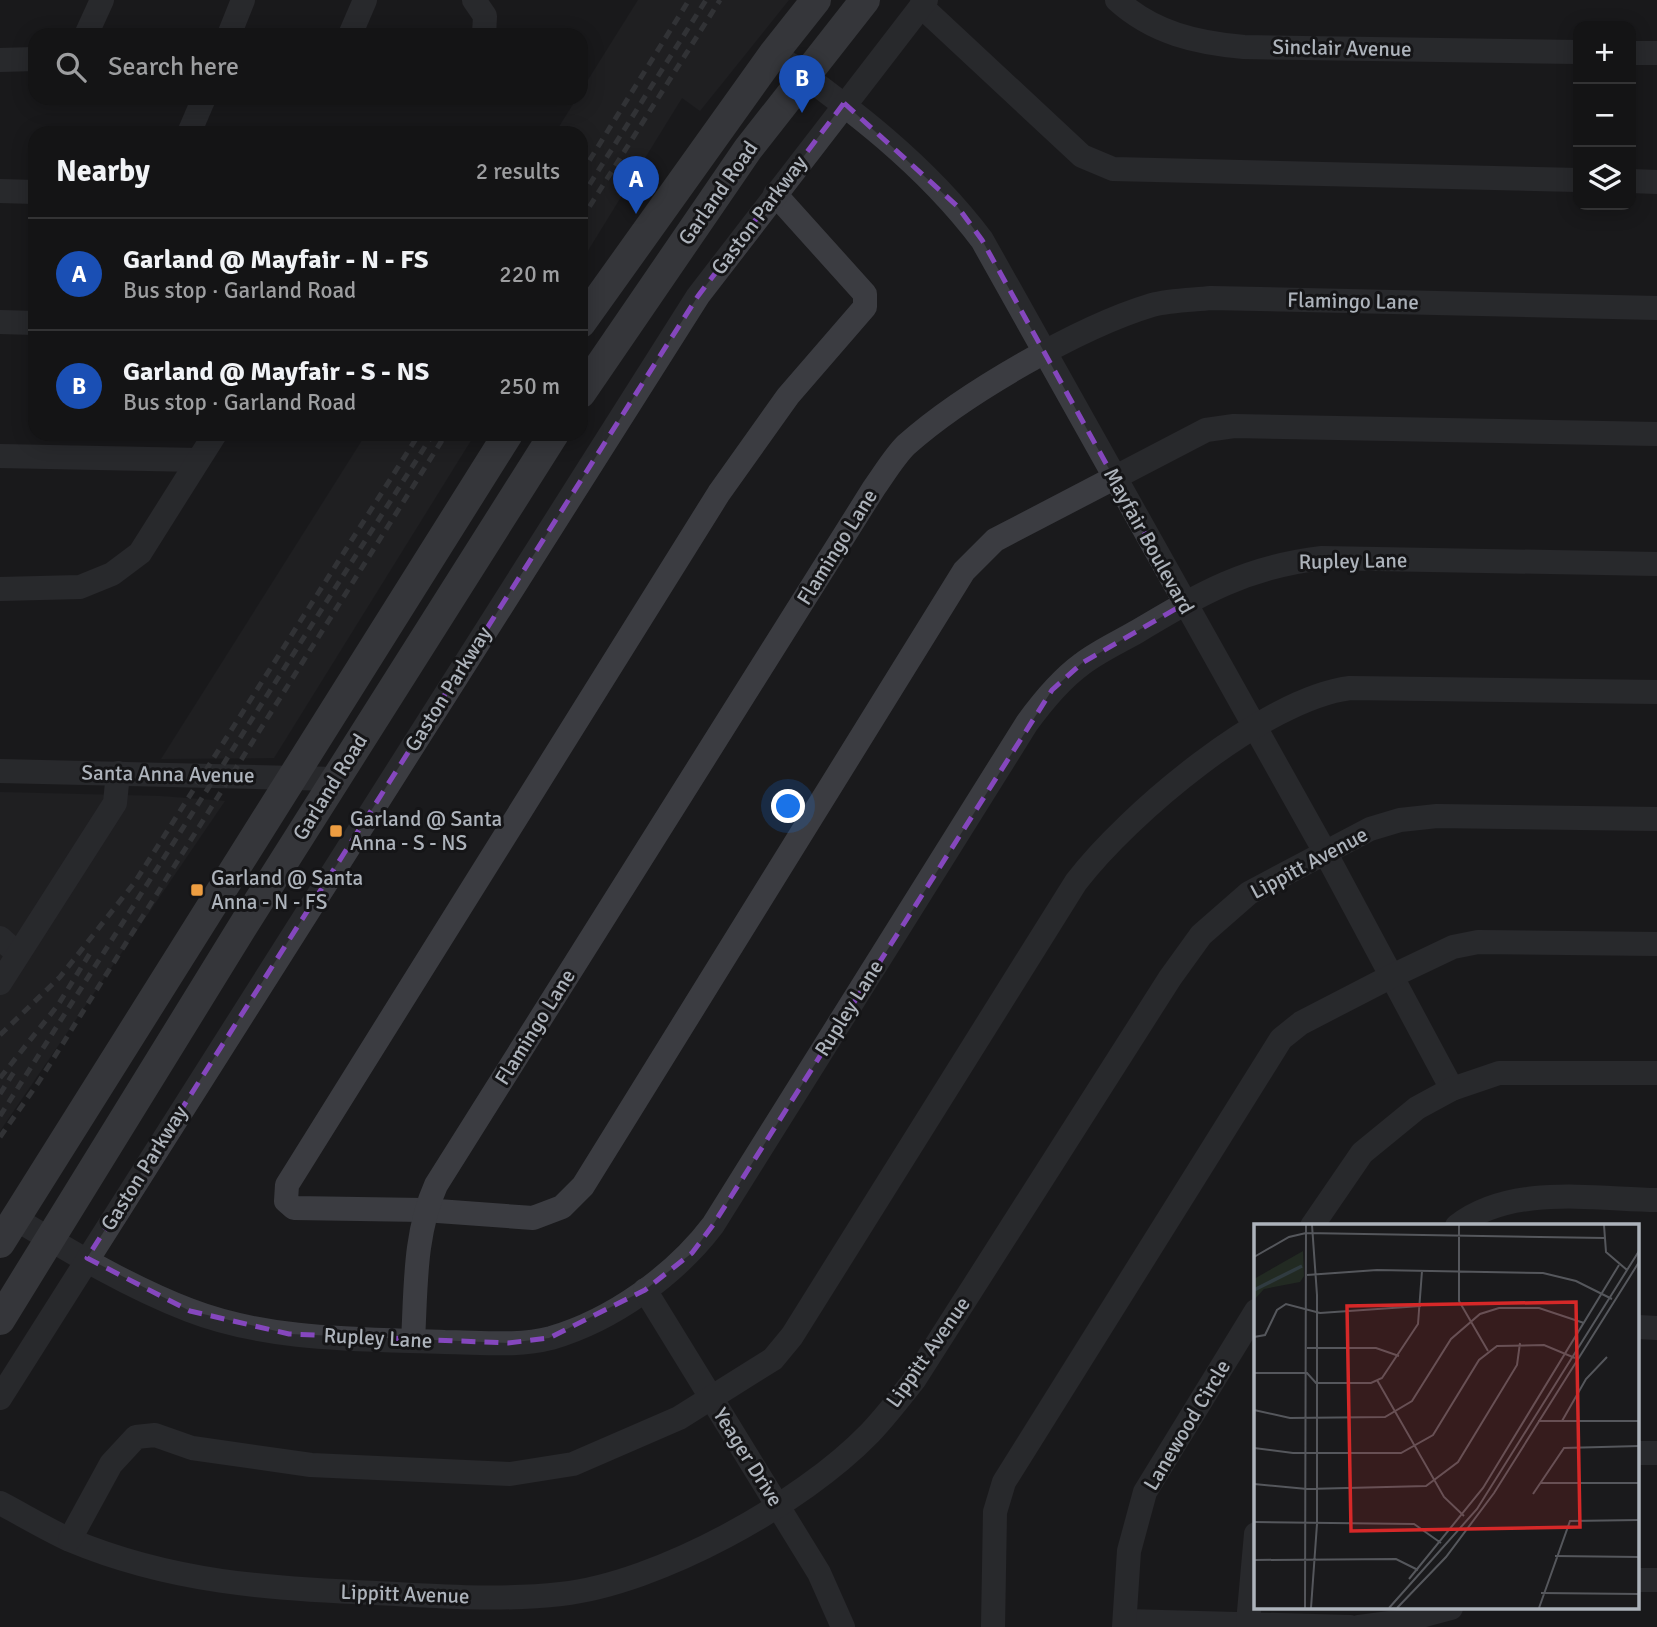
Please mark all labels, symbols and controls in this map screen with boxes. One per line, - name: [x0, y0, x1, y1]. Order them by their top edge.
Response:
- map controls: [1573, 21, 1636, 210]
- button: +: [1573, 21, 1636, 84]
- search box: [28, 28, 588, 105]
- street label: Sinclair Avenue: [1272, 34, 1412, 62]
- icon: search: [52, 48, 90, 86]
- text: Search here: [108, 51, 239, 83]
- pin: B: [779, 55, 825, 113]
- button: −: [1573, 84, 1636, 147]
- street label: Garland Road: [673, 136, 763, 250]
- button: layers: [1573, 147, 1636, 210]
- street label: Gaston Parkway: [706, 150, 813, 280]
- text: Nearby: [56, 153, 150, 190]
- pin: A: [613, 156, 659, 214]
- text: 2 results: [476, 157, 560, 186]
- text: Garland @ Mayfair - N - FS: [123, 244, 429, 276]
- text: A: [72, 260, 86, 289]
- text: 220 m: [499, 260, 560, 289]
- text: Bus stop · Garland Road: [123, 276, 356, 305]
- street label: Flamingo Lane: [1287, 287, 1419, 315]
- text: Garland @ Mayfair - S - NS: [123, 356, 429, 388]
- text: B: [72, 372, 86, 401]
- text: 250 m: [499, 372, 560, 401]
- text: Bus stop · Garland Road: [123, 388, 356, 417]
- street label: Mayfair Boulevard: [1098, 463, 1200, 619]
- street label: Flamingo Lane: [791, 484, 883, 610]
- street label: Rupley Lane: [1298, 547, 1408, 575]
- street label: Gaston Parkway: [399, 621, 497, 757]
- street label: Garland Road: [287, 729, 373, 845]
- street label: Santa Anna Avenue: [81, 759, 255, 789]
- your location: [771, 789, 805, 823]
- place label: Garland @ Santa Anna - S - NS: [350, 806, 502, 856]
- street label: Lippitt Avenue: [1246, 821, 1372, 905]
- marker: Garland @ Santa Anna - S - NS: [328, 823, 344, 839]
- place label: Garland @ Santa Anna - N - FS: [211, 865, 363, 915]
- marker: Garland @ Santa Anna - N - FS: [189, 882, 205, 898]
- street label: Rupley Lane: [809, 955, 889, 1061]
- street label: Flamingo Lane: [489, 964, 581, 1090]
- street label: Gaston Parkway: [95, 1100, 193, 1236]
- inset map: [1254, 1224, 1640, 1610]
- street label: Lippitt Avenue: [880, 1292, 976, 1412]
- street label: Rupley Lane: [323, 1322, 433, 1354]
- street label: Lanewood Circle: [1138, 1355, 1236, 1495]
- street label: Yeager Drive: [707, 1403, 789, 1511]
- street label: Lippitt Avenue: [340, 1579, 470, 1609]

